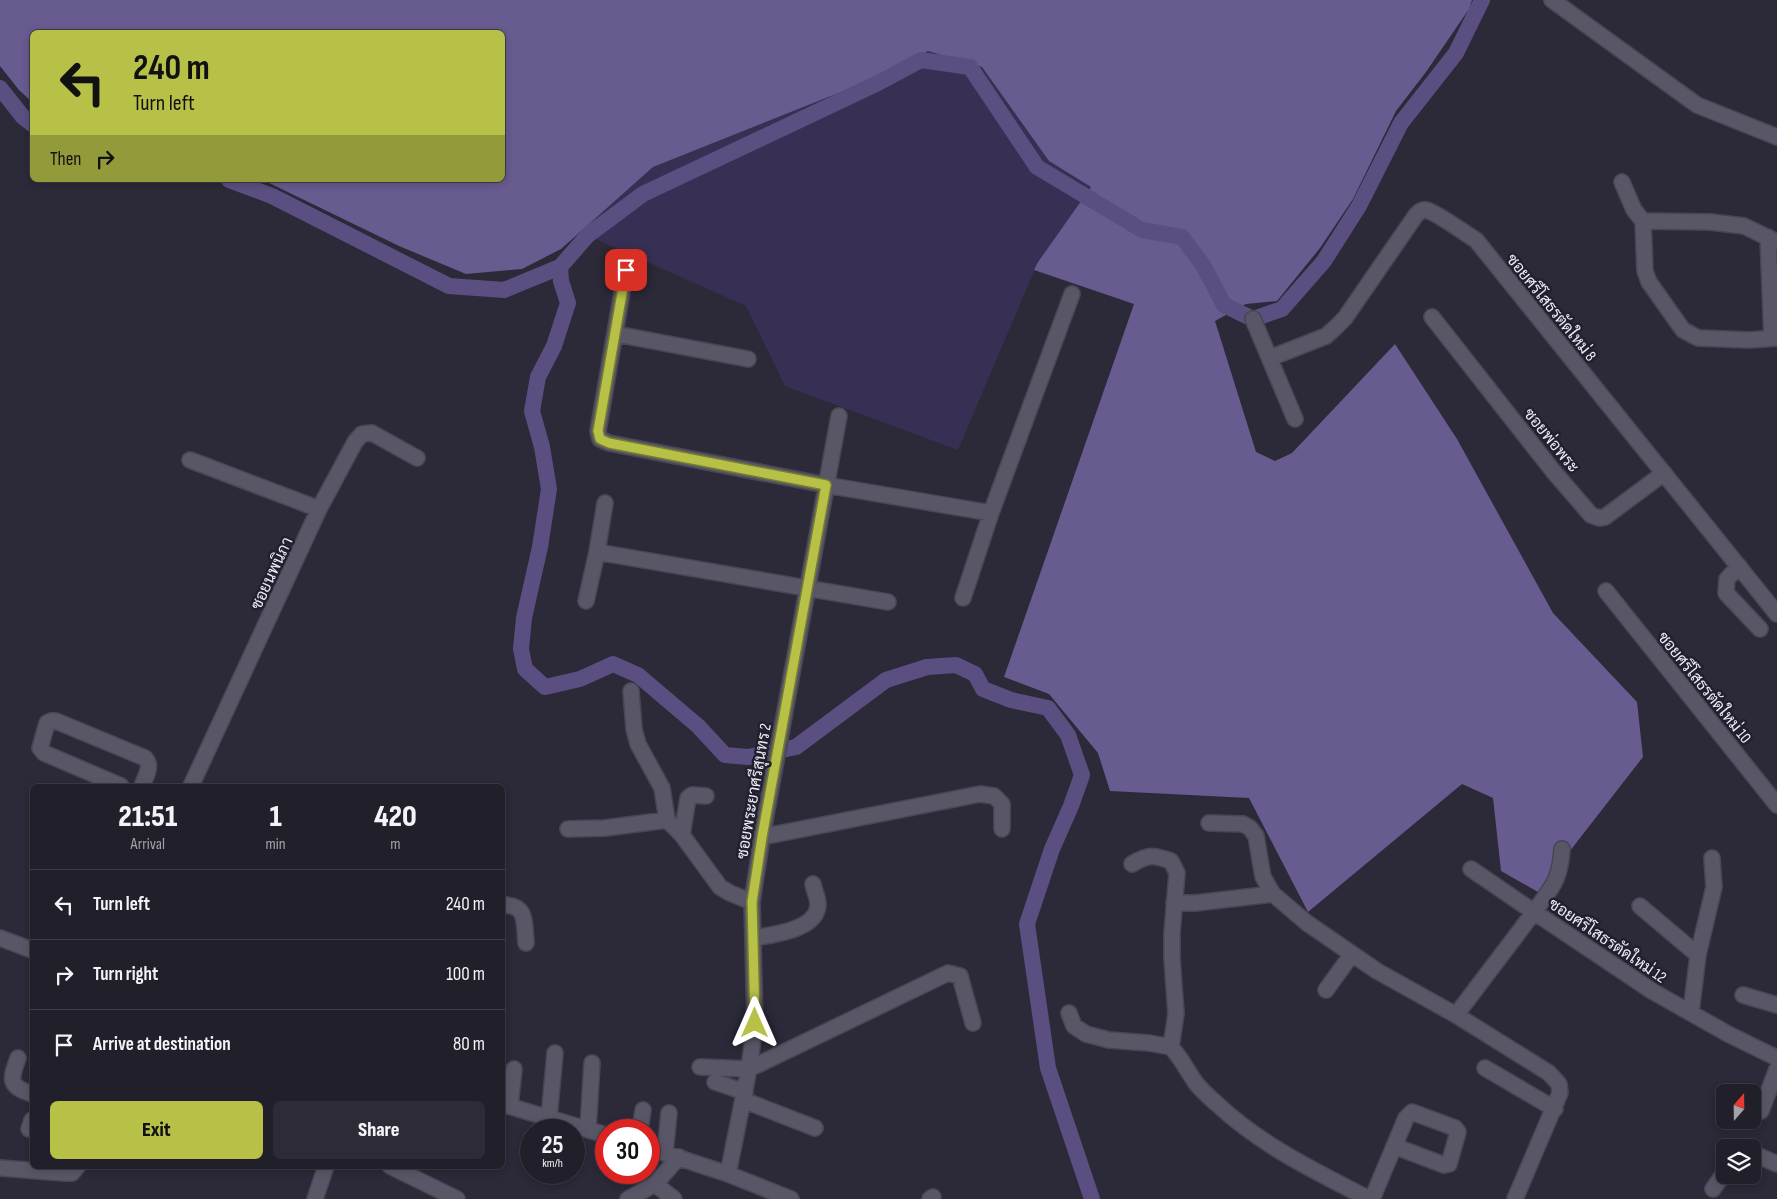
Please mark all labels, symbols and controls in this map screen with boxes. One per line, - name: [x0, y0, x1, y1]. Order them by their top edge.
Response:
- text: 240 m: [133, 47, 210, 90]
- icon: left: [50, 50, 115, 115]
- text: Turn left: [133, 90, 195, 117]
- icon: right: [91, 145, 119, 173]
- text: Then: [50, 148, 81, 171]
- pin: [605, 249, 647, 291]
- street label: ซอยศรีโสธรตัดใหม่ 8: [1502, 249, 1602, 365]
- icon: arrive: [612, 256, 640, 284]
- street label: ซอยพ่อพระ: [1519, 404, 1584, 477]
- street label: ซอยนพนิภา: [246, 534, 297, 613]
- street label: ซอยศรีโสธรตัดใหม่ 10: [1653, 626, 1757, 748]
- street label: ซอยพระยาศรีสุนทร 2: [730, 721, 777, 861]
- text: 21:51: [118, 799, 177, 835]
- text: 1: [269, 799, 282, 835]
- text: 420: [374, 799, 417, 835]
- text: Arrival: [131, 835, 165, 854]
- text: min: [265, 835, 286, 854]
- text: m: [390, 835, 400, 854]
- icon: left: [50, 891, 78, 919]
- street label: ซอยศรีโสธรตัดใหม่ 12: [1545, 892, 1671, 988]
- text: Turn left: [93, 893, 150, 916]
- text: 240 m: [446, 893, 485, 916]
- icon: right: [50, 961, 78, 989]
- text: Turn right: [93, 963, 158, 986]
- text: 100 m: [446, 963, 485, 986]
- position arrow: [728, 996, 780, 1048]
- icon: arrive: [50, 1031, 78, 1059]
- text: Arrive at destination: [93, 1033, 231, 1056]
- text: 80 m: [453, 1033, 485, 1056]
- north arrow: [1716, 1084, 1761, 1129]
- map controls: [1716, 1084, 1761, 1184]
- button: Exit: [50, 1101, 263, 1159]
- button: Share: [273, 1101, 485, 1159]
- speed limit sign: 30: [595, 1119, 660, 1184]
- text: 25: [542, 1130, 563, 1161]
- button: layers: [1716, 1139, 1761, 1184]
- text: km/h: [542, 1156, 563, 1171]

